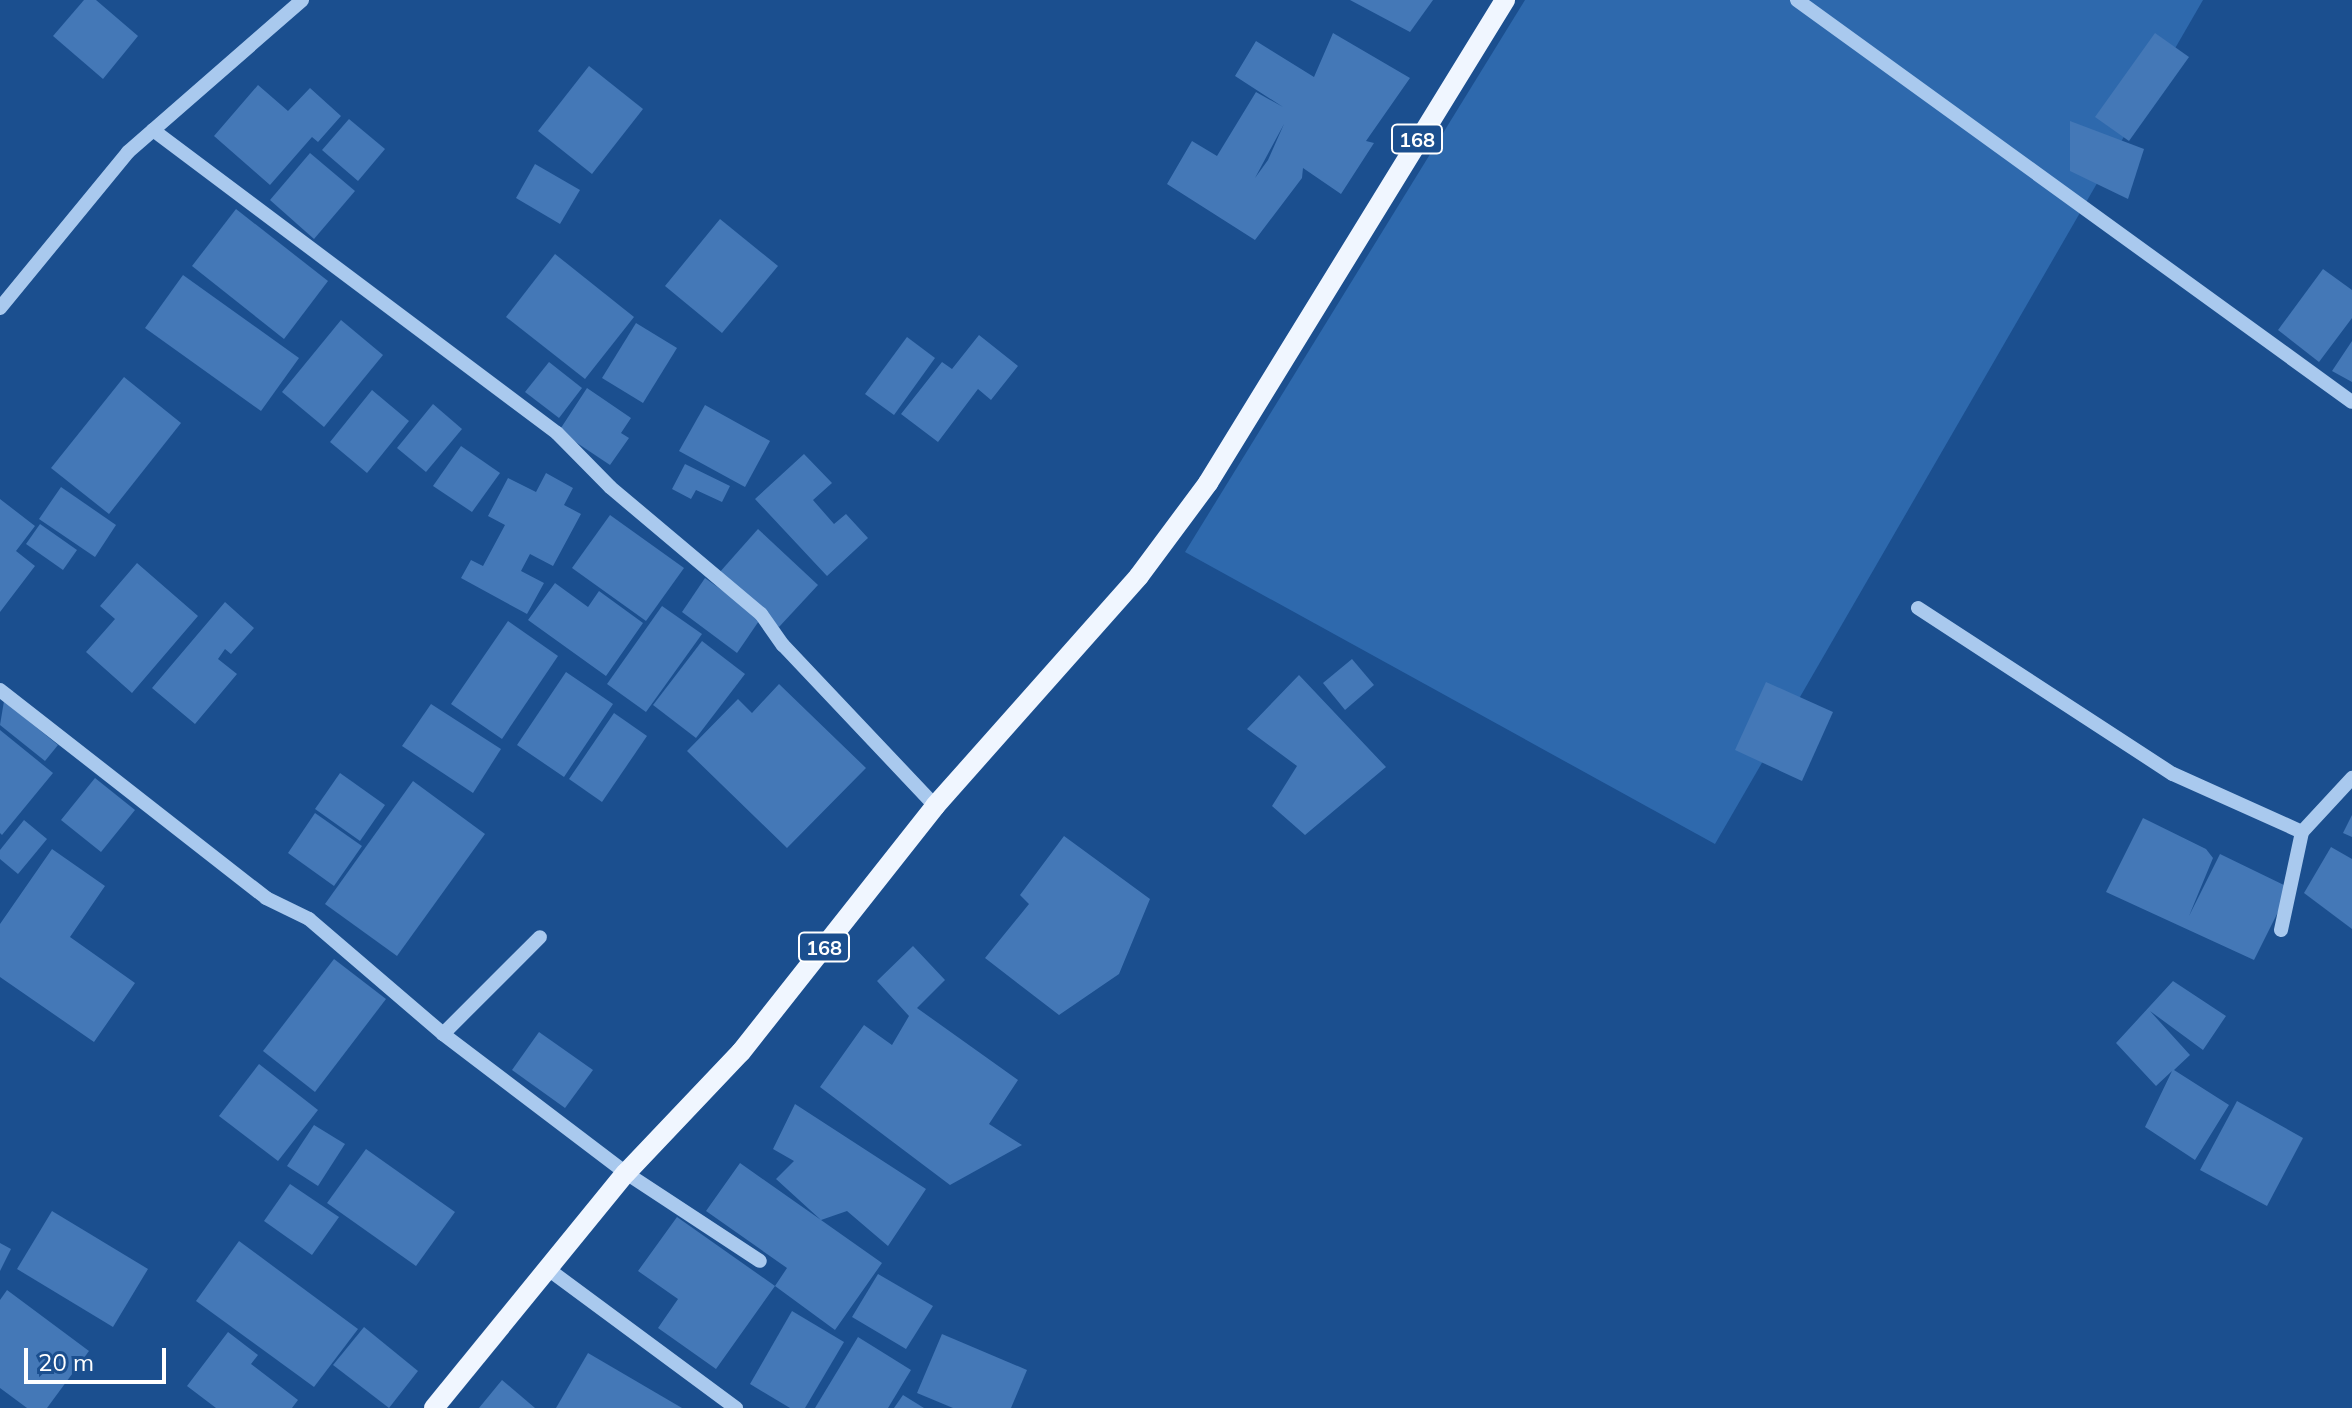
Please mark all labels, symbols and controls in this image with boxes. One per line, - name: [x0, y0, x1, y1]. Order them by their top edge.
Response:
- road number: 168: [1391, 123, 1443, 155]
- road number: 168: [798, 931, 850, 963]
- scale bar: [28, 1332, 170, 1382]
- text: 20 m: [38, 1347, 94, 1377]

